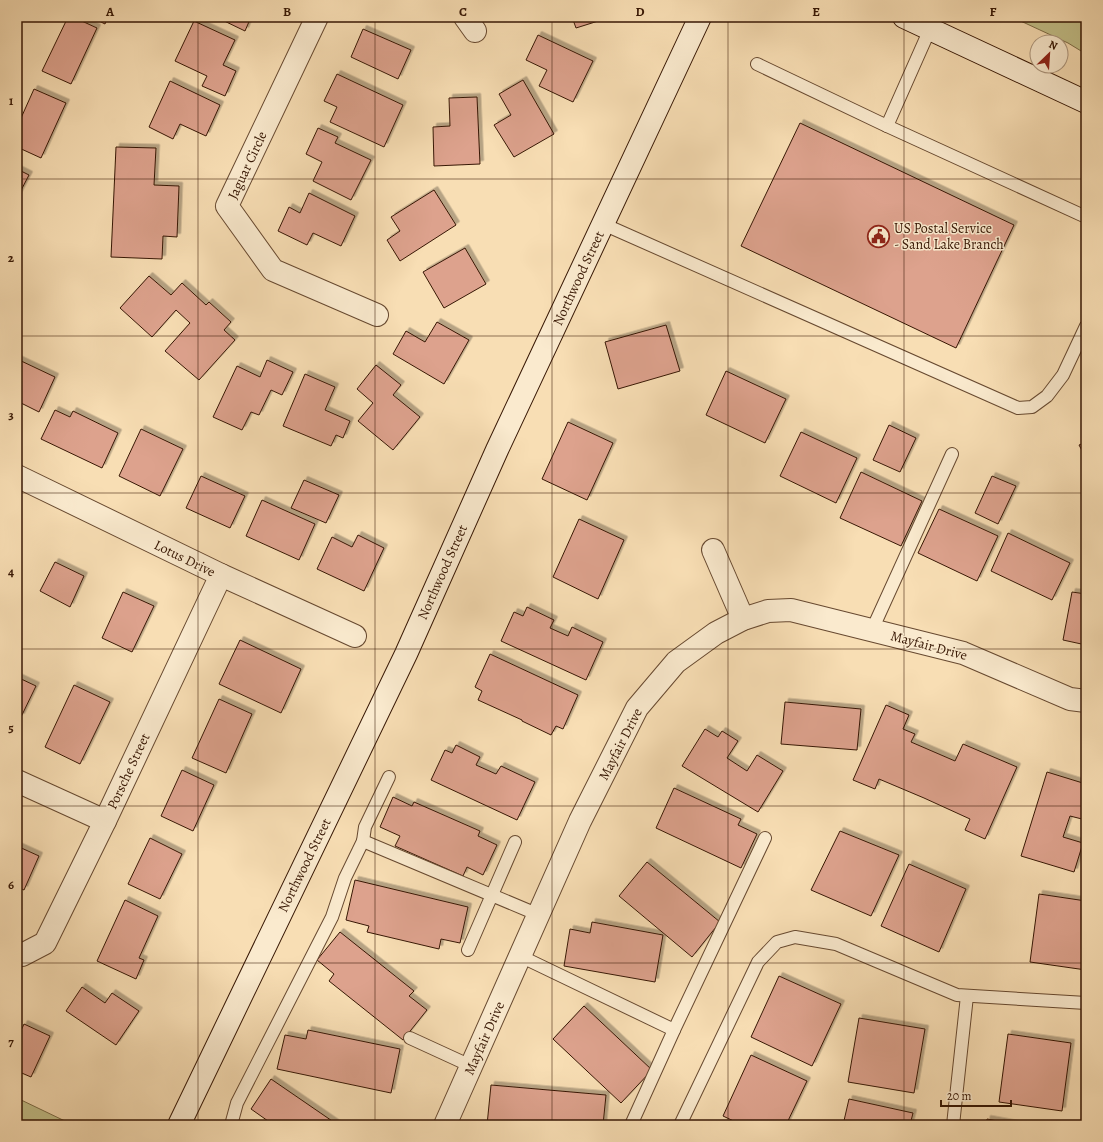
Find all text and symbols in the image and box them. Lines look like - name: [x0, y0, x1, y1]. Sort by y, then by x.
- text: A: [105, 3, 115, 20]
- text: B: [283, 3, 291, 20]
- text: C: [459, 3, 467, 20]
- text: D: [635, 3, 645, 20]
- text: E: [812, 3, 820, 20]
- text: F: [990, 3, 997, 20]
- north arrow: [1029, 34, 1069, 74]
- text: N: [1046, 37, 1060, 54]
- text: 1: [9, 92, 14, 109]
- street label: Jaguar Circle: [223, 128, 272, 202]
- place label: US Postal Service - Sand Lake Branch: [894, 219, 1004, 254]
- public building icon: US Postal Service - Sand Lake Branch: [865, 223, 891, 249]
- street label: Northwood Street: [548, 228, 609, 329]
- text: 2: [8, 249, 15, 266]
- text: 3: [8, 406, 14, 423]
- street label: Northwood Street: [413, 521, 472, 623]
- street label: Lotus Drive: [151, 535, 219, 581]
- text: 4: [8, 563, 14, 580]
- street label: Mayfair Drive: [888, 626, 969, 665]
- street label: Mayfair Drive: [594, 705, 647, 784]
- text: 5: [8, 719, 14, 736]
- street label: Porsche Street: [103, 730, 155, 812]
- street label: Northwood Street: [273, 815, 336, 915]
- text: 6: [8, 876, 14, 893]
- street label: Mayfair Drive: [460, 998, 509, 1078]
- text: 7: [8, 1033, 14, 1050]
- scale bar: [941, 1082, 1011, 1108]
- text: 20 m: [947, 1088, 971, 1104]

